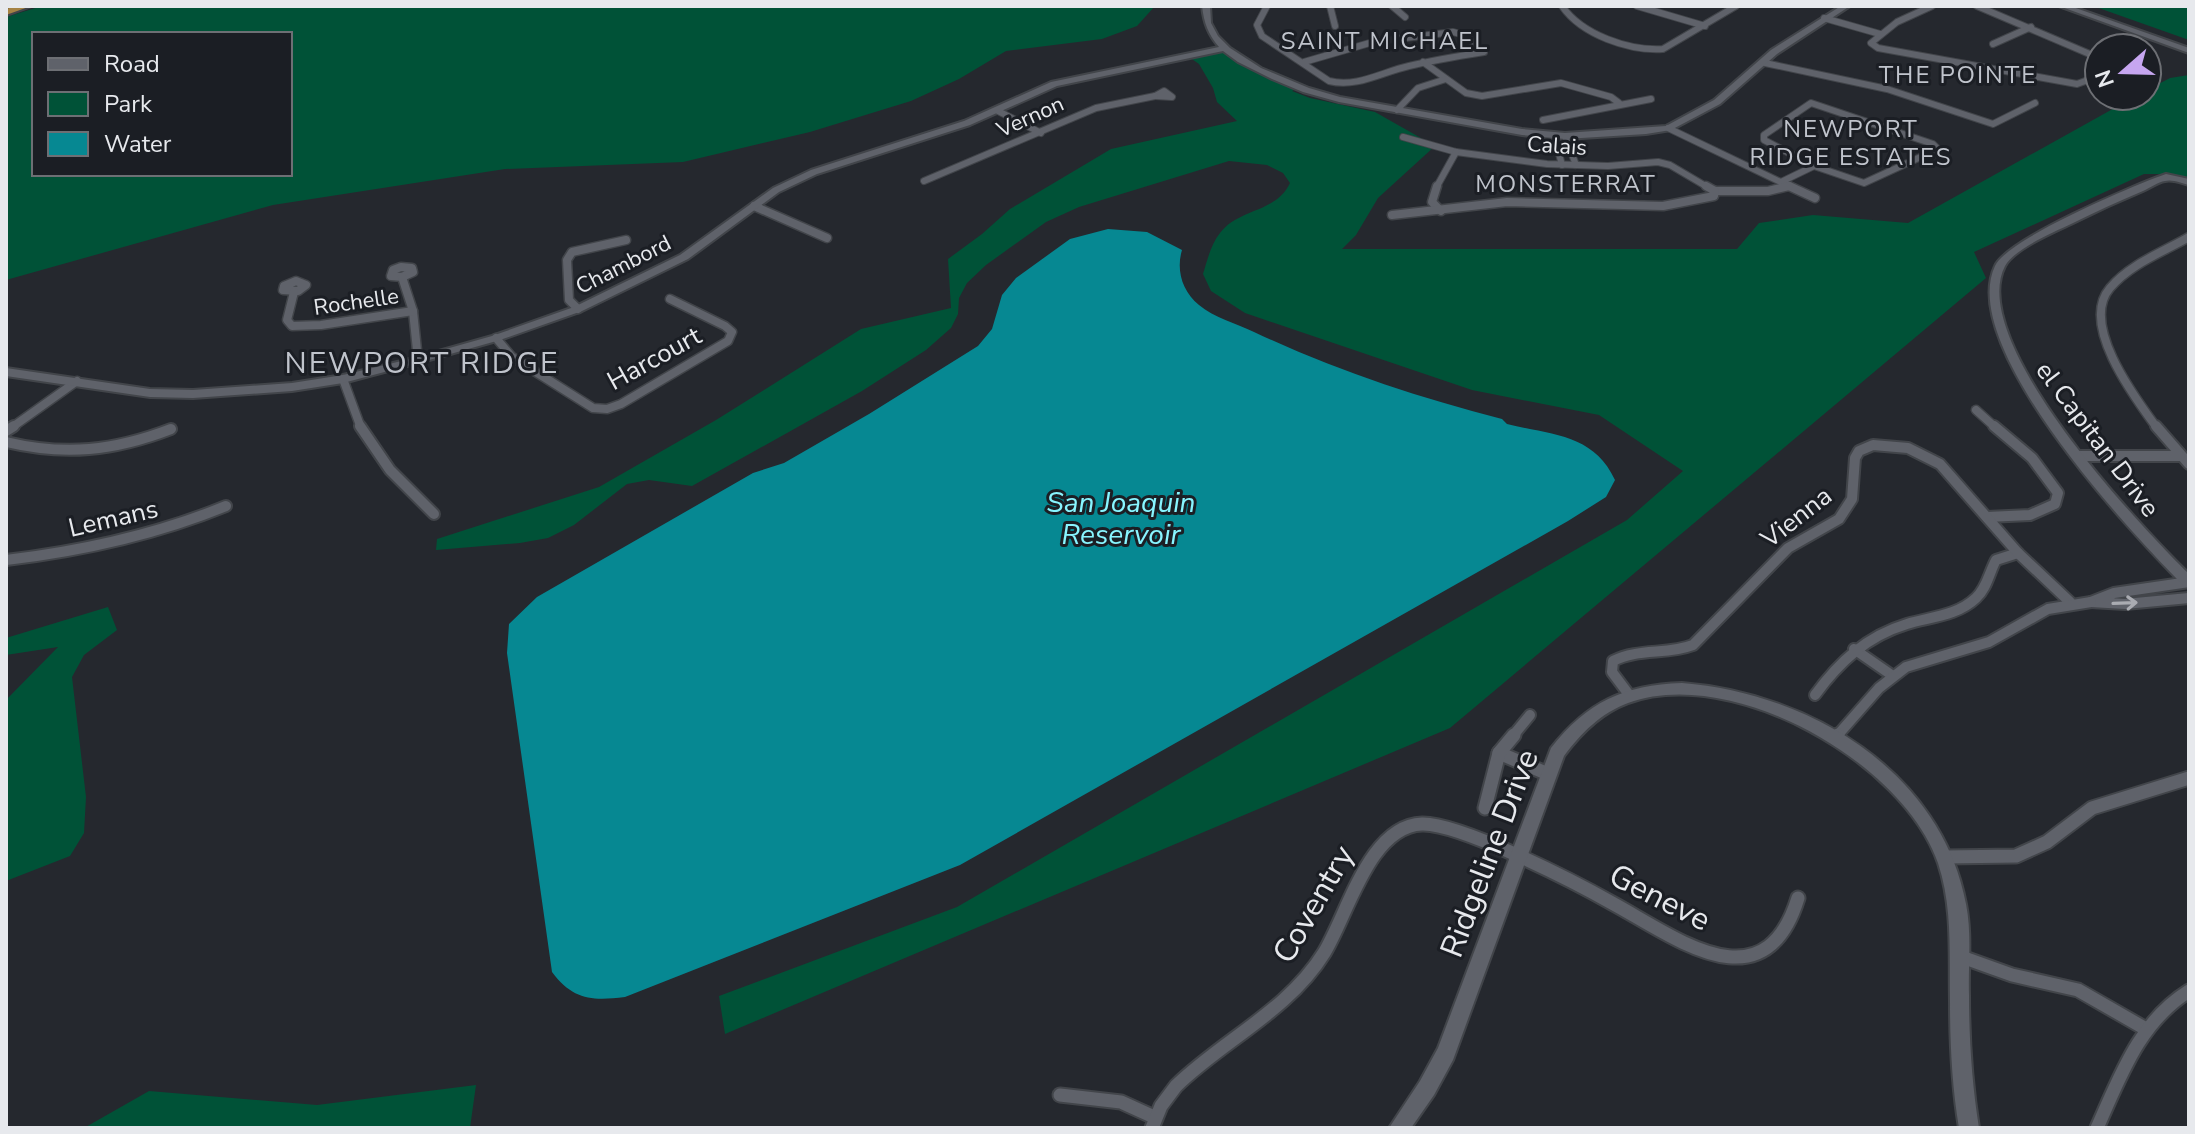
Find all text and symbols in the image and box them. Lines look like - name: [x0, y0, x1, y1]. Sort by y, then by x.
- district label: SAINT MICHAEL: [1281, 25, 1489, 57]
- legend: [32, 32, 292, 176]
- north arrow: [2083, 32, 2163, 112]
- text: Road: [104, 48, 160, 80]
- district label: THE POINTE: [1879, 59, 2037, 91]
- text: N: [2088, 66, 2122, 91]
- text: Park: [104, 88, 153, 120]
- street label: Vernon: [991, 89, 1069, 145]
- district label: NEWPORT RIDGE ESTATES: [1750, 113, 1952, 173]
- text: Water: [104, 128, 172, 160]
- street label: Calais: [1526, 129, 1588, 163]
- district label: MONSTERRAT: [1475, 168, 1657, 200]
- street label: Chambord: [571, 228, 676, 302]
- street label: Rochelle: [312, 281, 401, 323]
- street label: Harcourt: [601, 318, 708, 399]
- district label: NEWPORT RIDGE: [285, 343, 559, 384]
- street label: el Capitan Drive: [2028, 354, 2168, 524]
- street label: Vienna: [1753, 479, 1839, 557]
- water label: San Joaquin Reservoir: [1046, 484, 1196, 554]
- street label: Lemans: [65, 491, 161, 546]
- one-way arrow: [2111, 595, 2138, 611]
- street label: Ridgeline Drive: [1430, 743, 1549, 963]
- street label: Coventry: [1262, 837, 1365, 971]
- street label: Geneve: [1602, 854, 1718, 941]

